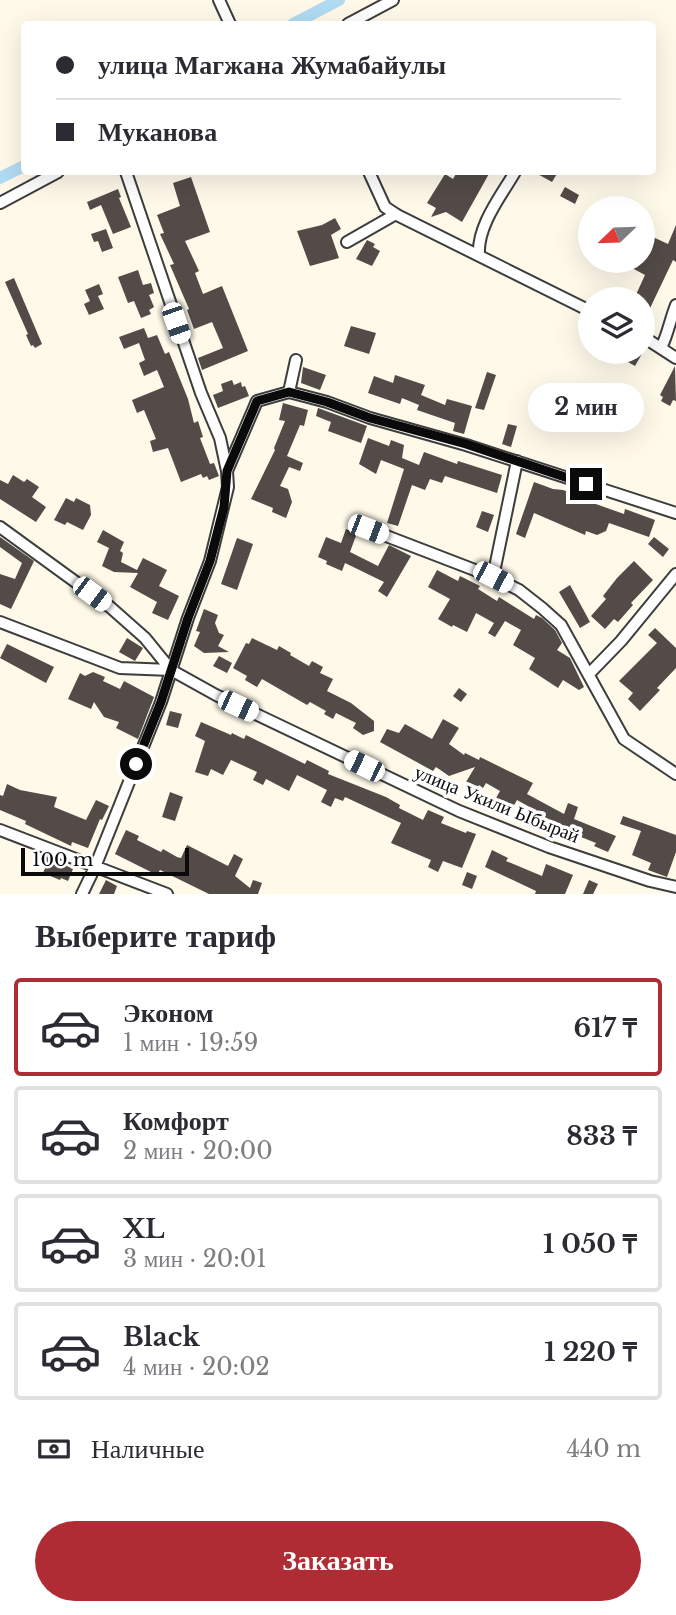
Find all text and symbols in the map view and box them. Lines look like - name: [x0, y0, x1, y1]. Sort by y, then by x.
- text: улица Магжана Жумабайулы: [98, 49, 446, 81]
- text: Муканова: [98, 116, 217, 148]
- north arrow: [578, 196, 654, 273]
- map controls: [578, 196, 655, 364]
- button: layers: [578, 287, 655, 364]
- car: [160, 300, 193, 346]
- callout: 2 мин: [528, 382, 644, 432]
- text: 2 мин: [554, 393, 618, 421]
- route end: [570, 468, 602, 500]
- car: [345, 512, 392, 546]
- car: [470, 558, 517, 596]
- car: [69, 573, 116, 615]
- car: [215, 688, 262, 724]
- car: [341, 747, 388, 785]
- route start: [120, 748, 152, 780]
- street label: улица Укили Ыбырай: [411, 760, 583, 848]
- scale bar: [21, 845, 189, 877]
- text: 100 m: [32, 848, 93, 871]
- text: Выберите тариф: [35, 916, 276, 956]
- icon: car: [39, 996, 102, 1059]
- text: Эконом: [123, 997, 213, 1029]
- text: 617 ₸: [574, 1012, 637, 1044]
- text: 1 мин · 19:59: [123, 1029, 258, 1057]
- icon: car: [39, 1104, 102, 1167]
- text: Комфорт: [123, 1105, 229, 1137]
- text: 833 ₸: [566, 1120, 637, 1152]
- text: 2 мин · 20:00: [123, 1137, 273, 1165]
- icon: car: [39, 1212, 102, 1275]
- text: XL: [123, 1213, 165, 1245]
- text: 1 050 ₸: [543, 1228, 637, 1260]
- text: 3 мин · 20:01: [123, 1245, 267, 1273]
- icon: car: [39, 1320, 102, 1383]
- text: Black: [123, 1321, 200, 1353]
- text: 1 220 ₸: [544, 1336, 637, 1368]
- text: 4 мин · 20:02: [123, 1353, 270, 1381]
- icon: cash: [35, 1430, 73, 1468]
- text: Наличные: [91, 1433, 204, 1465]
- text: 440 m: [566, 1435, 641, 1463]
- button: Заказать: [35, 1521, 641, 1601]

